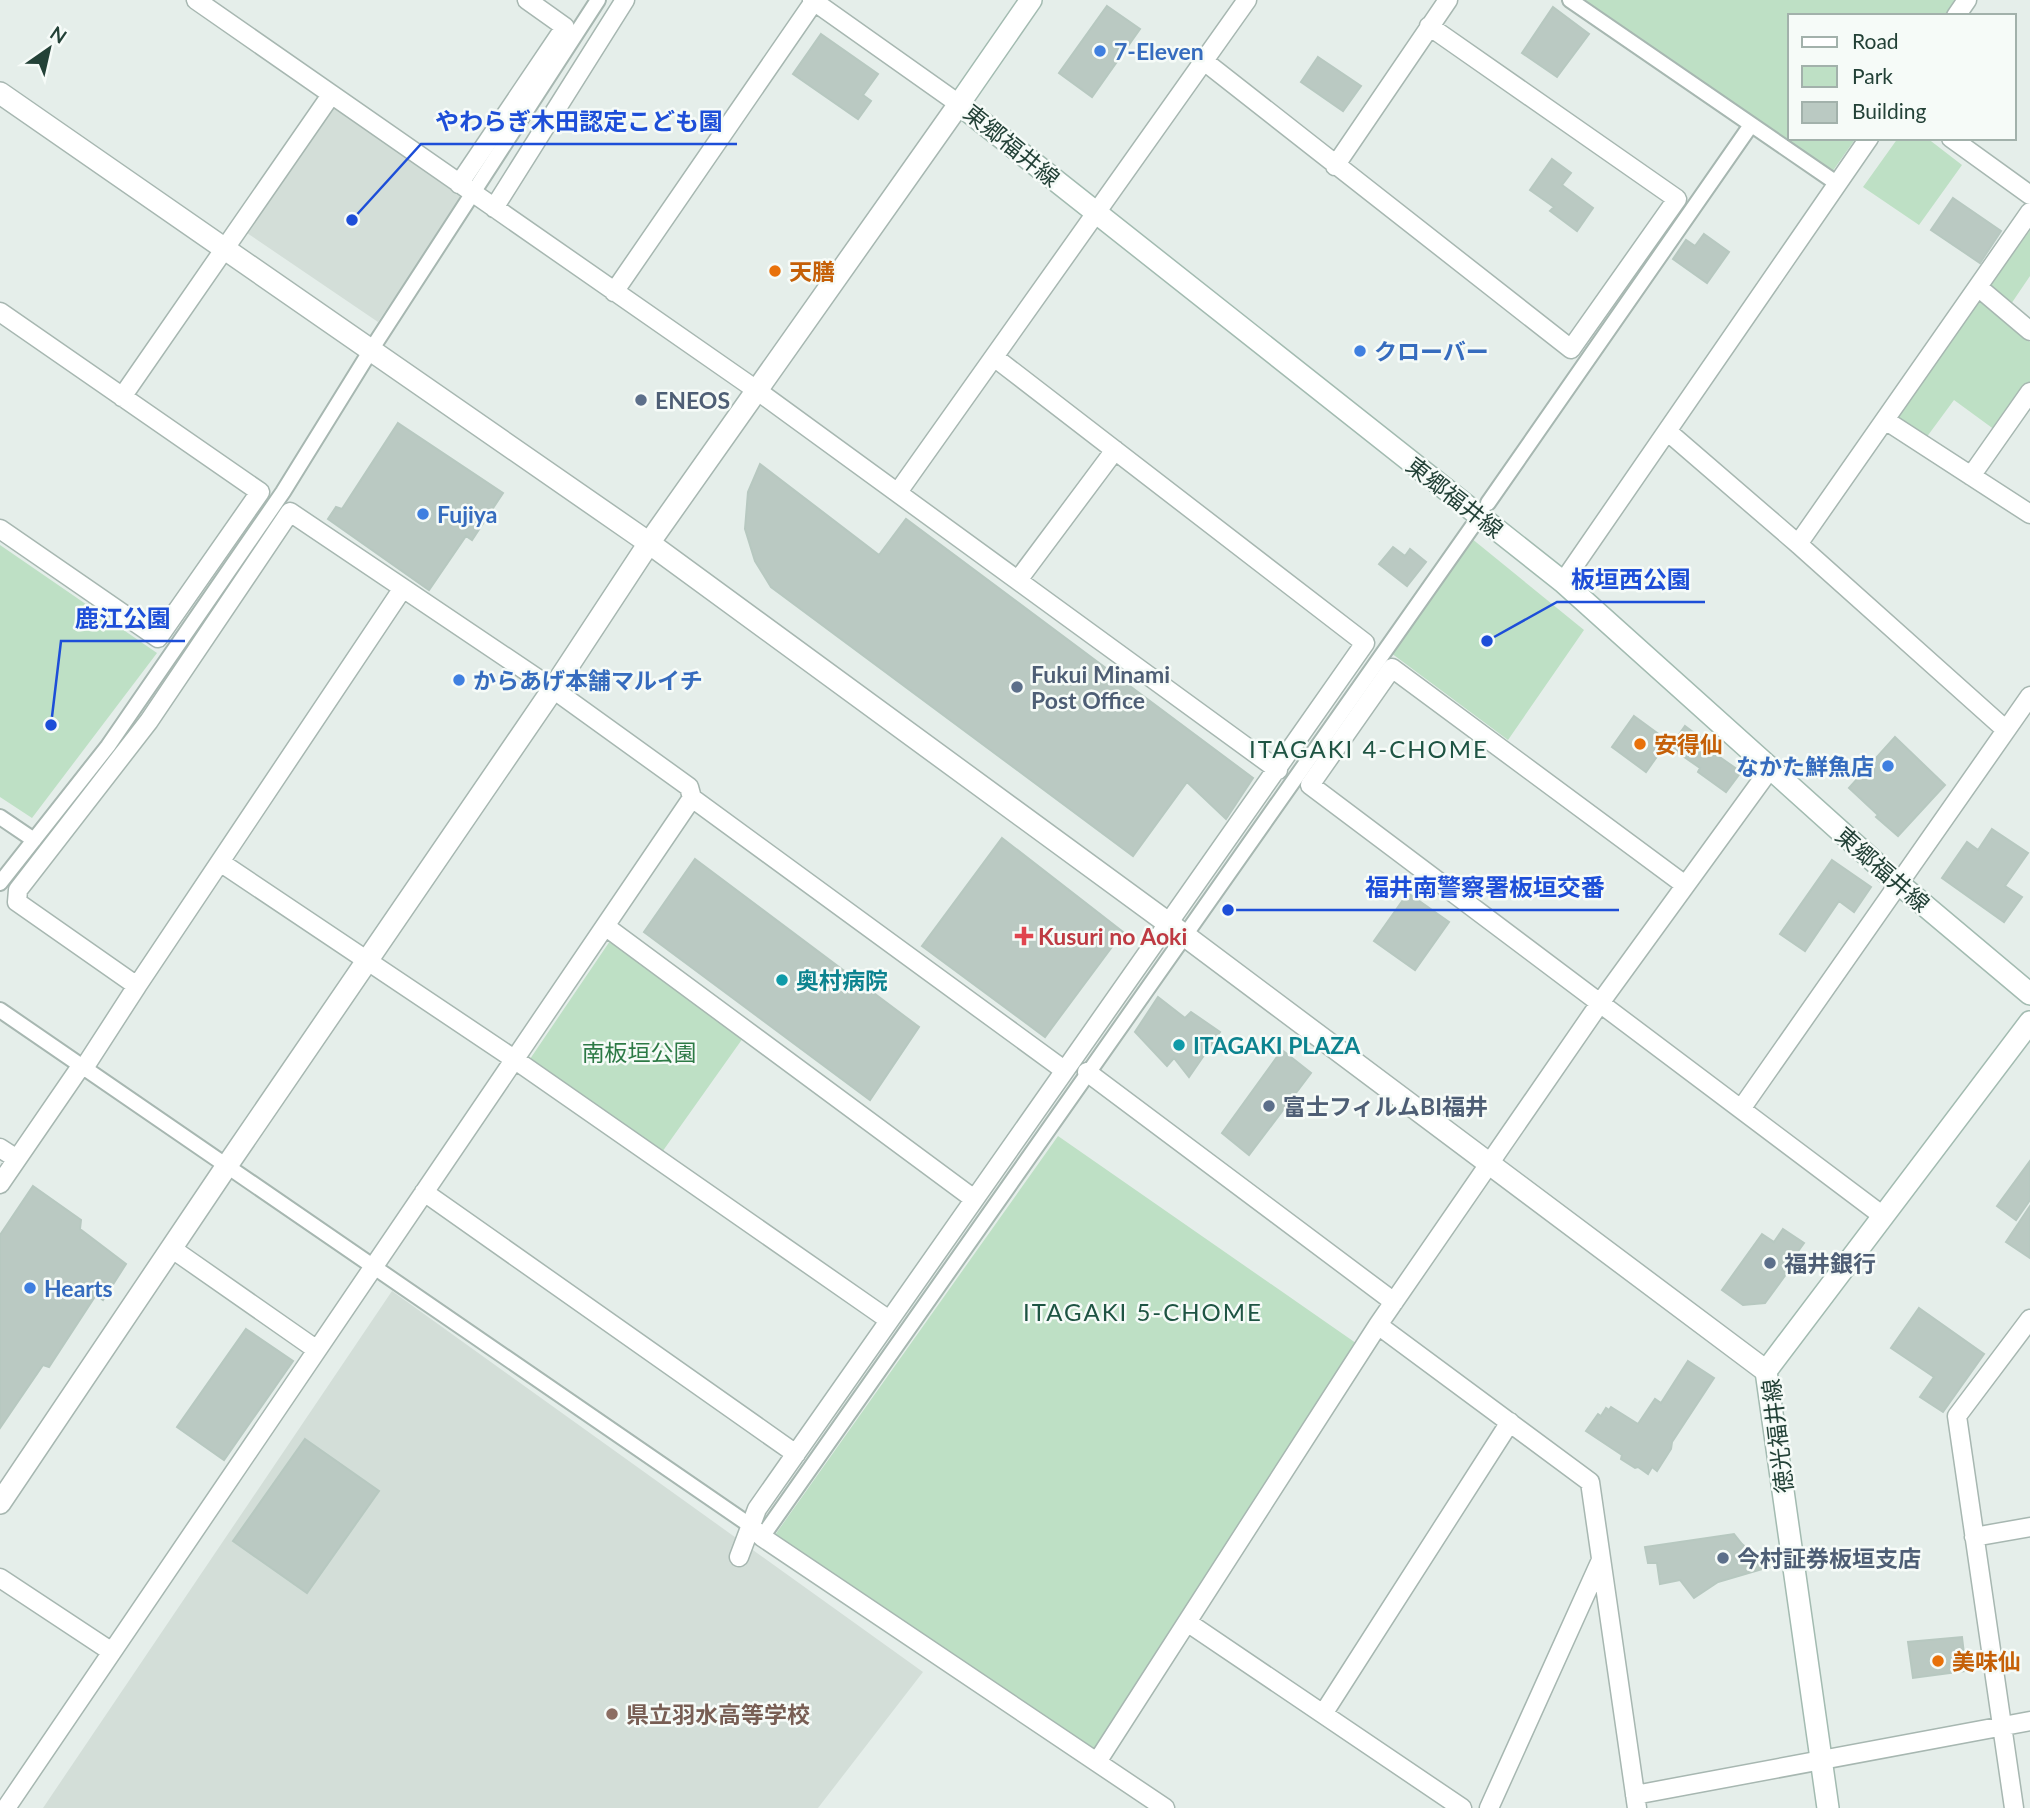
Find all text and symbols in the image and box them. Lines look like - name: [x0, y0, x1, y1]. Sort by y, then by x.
- north arrow: [14, 14, 84, 84]
- legend: [1788, 14, 2016, 140]
- text: N: [46, 21, 71, 48]
- text: Road: [1852, 28, 1899, 53]
- place label: 7-Eleven: [1114, 37, 1204, 65]
- marker: 7-Eleven: [1092, 43, 1108, 59]
- text: Park: [1852, 63, 1893, 88]
- street label: 東郷福井線: [959, 98, 1065, 192]
- text: Building: [1852, 98, 1927, 123]
- callout: やわらぎ木田認定こども園: [421, 99, 737, 144]
- text: やわらぎ木田認定こども園: [435, 106, 723, 135]
- place label: 天膳: [789, 257, 835, 285]
- marker: 天膳: [767, 263, 783, 279]
- place label: クローバー: [1374, 337, 1489, 365]
- marker: クローバー: [1352, 343, 1368, 359]
- place label: ENEOS: [655, 386, 730, 414]
- marker: ENEOS: [633, 392, 649, 408]
- street label: 東郷福井線: [1401, 451, 1509, 543]
- place label: Fujiya: [437, 500, 497, 528]
- marker: Fujiya: [415, 506, 431, 522]
- callout: 板垣西公園: [1557, 557, 1705, 602]
- text: 板垣西公園: [1571, 564, 1691, 593]
- callout: 鹿江公園: [61, 596, 185, 641]
- text: 鹿江公園: [75, 603, 171, 632]
- place label: Fukui Minami Post Office: [1031, 660, 1170, 714]
- place label: からあげ本舗マルイチ: [473, 666, 703, 694]
- marker: からあげ本舗マルイチ: [451, 672, 467, 688]
- marker: Fukui Minami Post Office: [1009, 679, 1025, 695]
- place label: 安得仙: [1654, 730, 1723, 758]
- district label: ITAGAKI 4-CHOME: [1249, 734, 1489, 763]
- marker: 安得仙: [1632, 736, 1648, 752]
- place label: なかた鮮魚店: [1736, 752, 1874, 780]
- marker: なかた鮮魚店: [1880, 758, 1896, 774]
- street label: 東郷福井線: [1830, 821, 1936, 917]
- callout: 福井南警察署板垣交番: [1351, 865, 1619, 910]
- text: 福井南警察署板垣交番: [1365, 872, 1605, 901]
- place label: Kusuri no Aoki: [1038, 922, 1187, 950]
- marker: Kusuri no Aoki: [1016, 928, 1032, 944]
- place label: 奥村病院: [796, 966, 888, 994]
- marker: 奥村病院: [774, 972, 790, 988]
- place label: ITAGAKI PLAZA: [1193, 1031, 1361, 1059]
- marker: ITAGAKI PLAZA: [1171, 1037, 1187, 1053]
- park label: 南板垣公園: [582, 1038, 697, 1066]
- place label: 富士フィルムBI福井: [1283, 1092, 1488, 1120]
- marker: 富士フィルムBI福井: [1261, 1098, 1277, 1114]
- place label: 福井銀行: [1784, 1249, 1876, 1277]
- marker: 福井銀行: [1762, 1255, 1778, 1271]
- place label: Hearts: [44, 1274, 113, 1302]
- marker: Hearts: [22, 1280, 38, 1296]
- district label: ITAGAKI 5-CHOME: [1023, 1297, 1263, 1326]
- street label: 徳光福井線: [1756, 1377, 1798, 1495]
- place label: 今村証券板垣支店: [1737, 1544, 1921, 1572]
- marker: 今村証券板垣支店: [1715, 1550, 1731, 1566]
- place label: 美味仙: [1952, 1647, 2021, 1675]
- marker: 美味仙: [1930, 1653, 1946, 1669]
- place label: 県立羽水高等学校: [626, 1700, 810, 1728]
- marker: 県立羽水高等学校: [604, 1706, 620, 1722]

